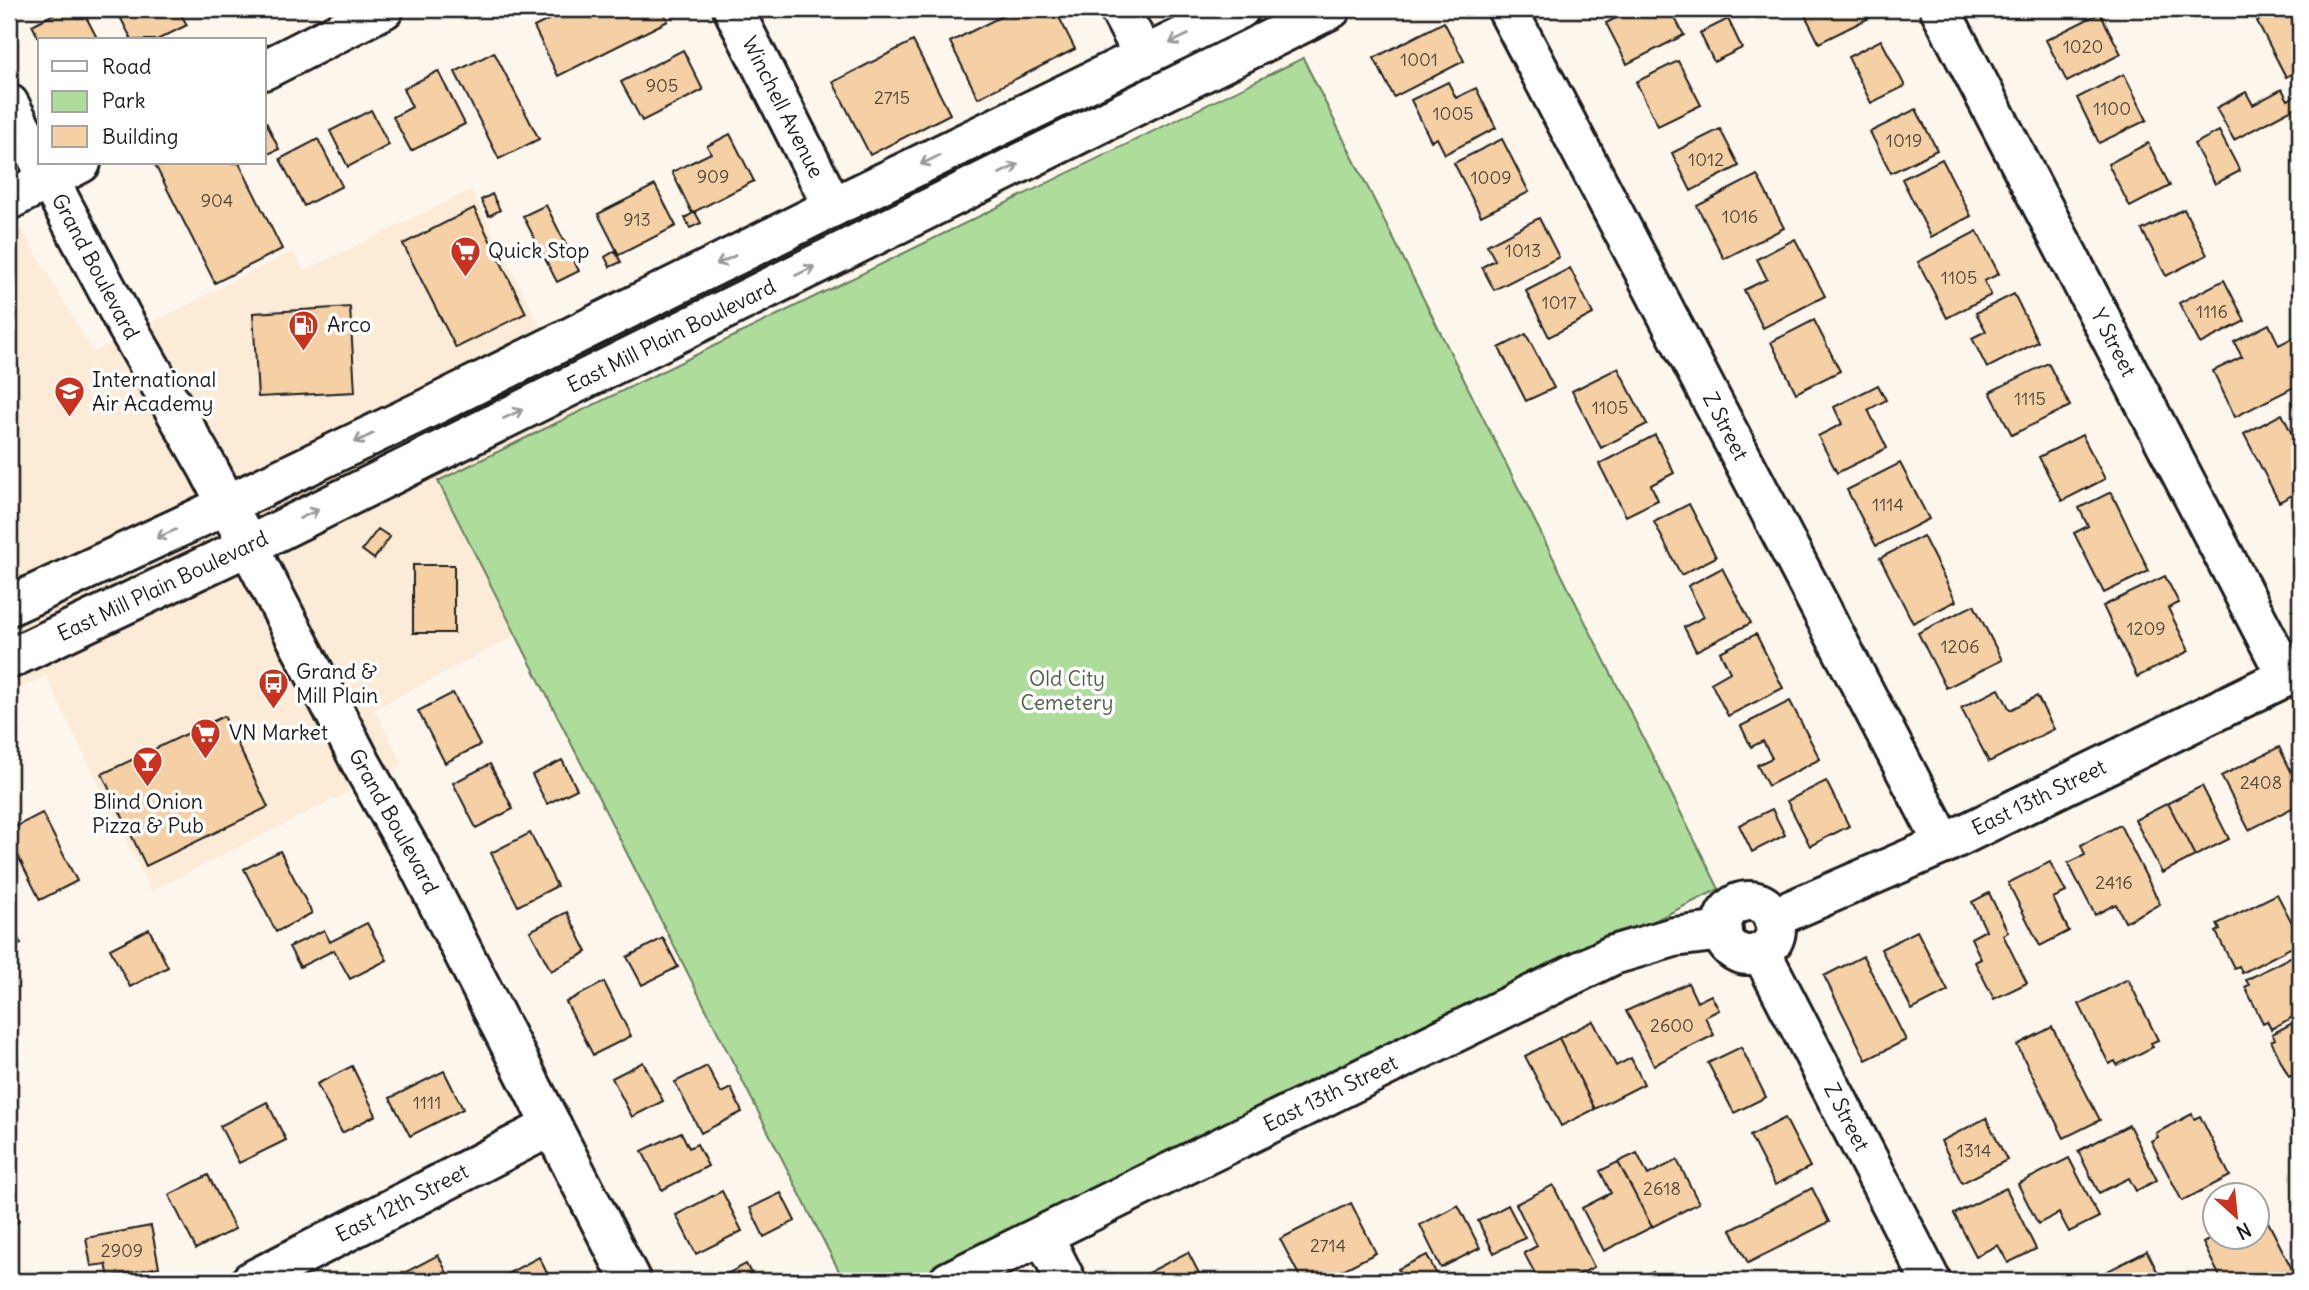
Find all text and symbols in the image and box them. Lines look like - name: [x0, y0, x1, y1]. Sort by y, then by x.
- street label: Winchell Avenue: [736, 32, 830, 182]
- one-way arrow: [1169, 32, 1190, 46]
- house number: 1020: [2063, 35, 2103, 58]
- legend: [38, 38, 266, 164]
- house number: 1001: [1400, 48, 1438, 71]
- text: Road: [102, 53, 151, 80]
- house number: 905: [646, 74, 678, 97]
- house number: 2715: [874, 86, 910, 109]
- text: Park: [102, 87, 145, 114]
- house number: 1100: [2093, 97, 2131, 120]
- house number: 1005: [1432, 102, 1474, 125]
- text: Building: [102, 123, 178, 150]
- house number: 1019: [1886, 129, 1922, 152]
- house number: 1012: [1688, 148, 1724, 171]
- one-way arrow: [920, 153, 941, 167]
- one-way arrow: [998, 162, 1019, 176]
- house number: 909: [697, 165, 729, 188]
- house number: 1009: [1470, 166, 1512, 189]
- street label: Grand Boulevard: [46, 189, 146, 344]
- house number: 904: [201, 189, 233, 212]
- house number: 1016: [1722, 205, 1758, 228]
- house number: 913: [623, 208, 651, 231]
- supermarket icon: Quick Stop: [448, 234, 482, 278]
- place label: Quick Stop: [488, 237, 589, 264]
- house number: 1013: [1505, 239, 1541, 262]
- one-way arrow: [716, 253, 737, 267]
- one-way arrow: [794, 263, 815, 277]
- house number: 1105: [1941, 266, 1977, 289]
- street label: East Mill Plain Boulevard: [562, 272, 780, 399]
- house number: 1017: [1542, 291, 1577, 314]
- house number: 1116: [2196, 300, 2228, 323]
- street label: Y Street: [2085, 304, 2143, 381]
- fuel station icon: Arco: [287, 308, 321, 352]
- place label: Arco: [327, 311, 371, 338]
- place label: International Air Academy: [92, 366, 216, 417]
- school or university icon: International Air Academy: [52, 375, 86, 419]
- street label: Z Street: [1697, 387, 1755, 465]
- house number: 1115: [2014, 387, 2046, 410]
- house number: 1105: [1592, 396, 1628, 419]
- one-way arrow: [502, 407, 523, 421]
- one-way arrow: [354, 433, 375, 446]
- house number: 1114: [1872, 493, 1904, 516]
- one-way arrow: [298, 507, 319, 521]
- street label: East Mill Plain Boulevard: [53, 524, 272, 647]
- one-way arrow: [156, 528, 177, 541]
- house number: 1209: [2126, 617, 2166, 640]
- house number: 1206: [1940, 635, 1980, 658]
- place label: Grand & Mill Plain: [296, 658, 378, 709]
- park label: Old City Cemetery: [1021, 665, 1114, 716]
- bus stop icon: Grand & Mill Plain: [256, 667, 290, 711]
- supermarket icon: VN Market: [189, 716, 223, 760]
- place label: VN Market: [229, 719, 328, 746]
- street label: Grand Boulevard: [343, 744, 445, 898]
- bar icon: Blind Onion Pizza & Pub: [131, 745, 165, 789]
- street label: East 13th Street: [1967, 753, 2110, 841]
- house number: 2408: [2240, 771, 2282, 794]
- place label: Blind Onion Pizza & Pub: [92, 788, 204, 839]
- house number: 2416: [2095, 871, 2133, 894]
- house number: 2600: [1650, 1014, 1694, 1037]
- street label: East 13th Street: [1259, 1049, 1402, 1138]
- street label: Z Street: [1818, 1078, 1876, 1156]
- house number: 1111: [413, 1091, 441, 1114]
- house number: 1314: [1957, 1139, 1991, 1162]
- street label: East 12th Street: [331, 1157, 473, 1248]
- house number: 2618: [1643, 1177, 1681, 1200]
- north arrow: [2200, 1182, 2270, 1252]
- text: N: [2232, 1217, 2255, 1245]
- house number: 2714: [1310, 1234, 1346, 1257]
- house number: 2909: [101, 1239, 143, 1262]

